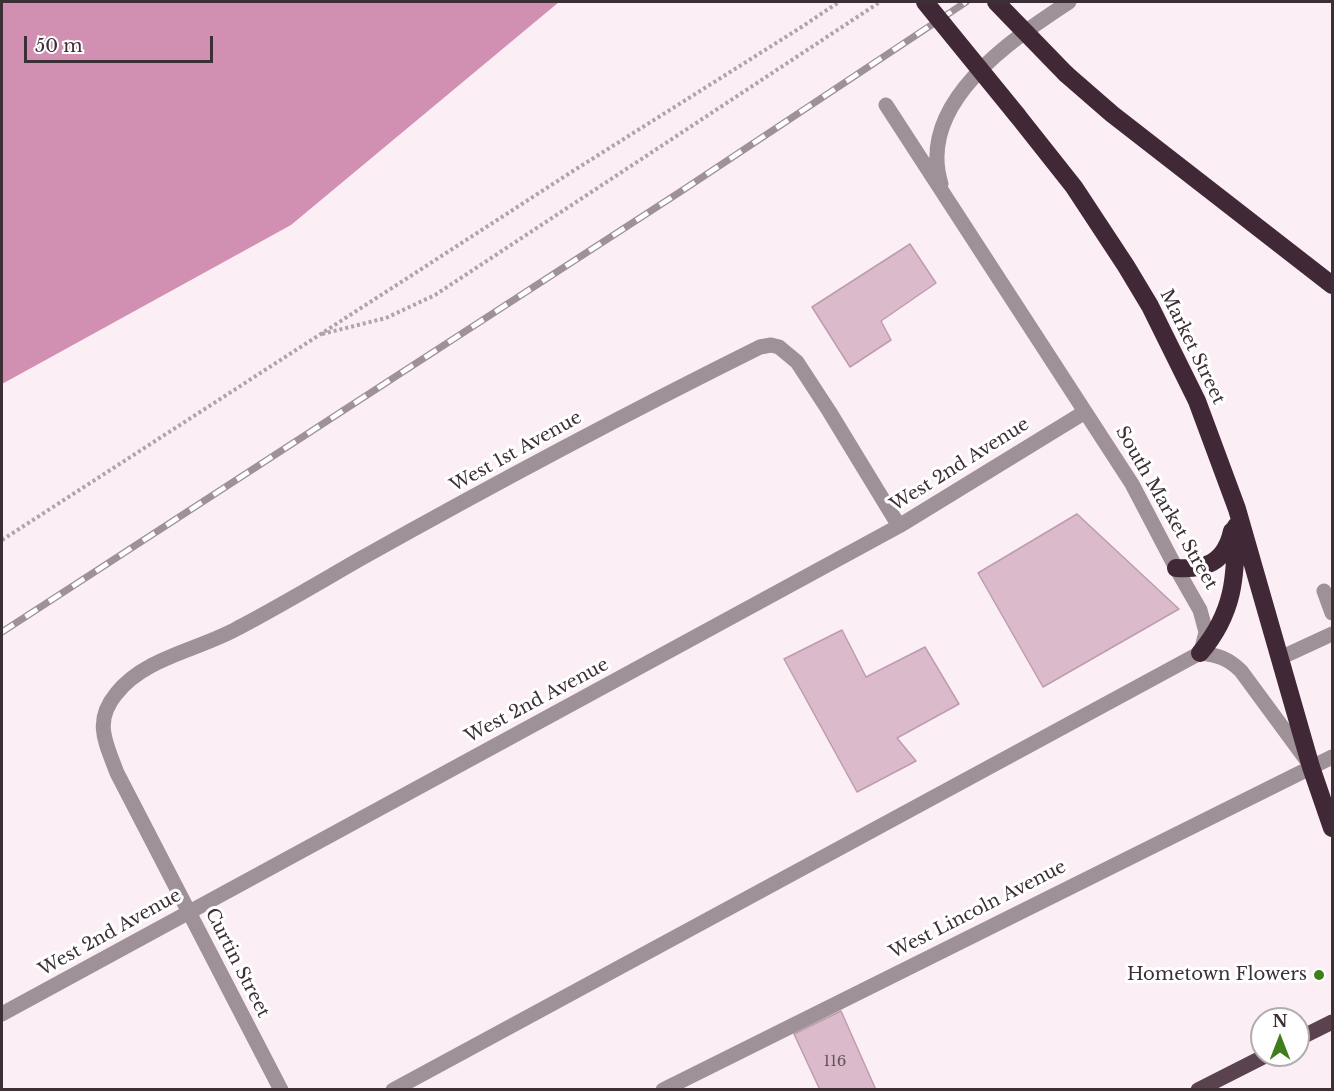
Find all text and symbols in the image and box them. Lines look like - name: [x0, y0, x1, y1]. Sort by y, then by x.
- scale bar: [27, 24, 216, 62]
- text: 50 m: [35, 35, 83, 57]
- street label: Market Street: [1155, 286, 1229, 408]
- street label: West 1st Avenue: [447, 407, 585, 497]
- street label: West 2nd Avenue: [887, 414, 1033, 516]
- street label: South Market Street: [1110, 423, 1222, 593]
- street label: West 2nd Avenue: [461, 654, 613, 748]
- street label: West Lincoln Avenue: [886, 856, 1070, 964]
- street label: West 2nd Avenue: [35, 885, 185, 981]
- street label: Curtin Street: [200, 905, 274, 1021]
- place label: Hometown Flowers: [1127, 964, 1307, 986]
- marker: Hometown Flowers: [1312, 968, 1326, 982]
- north arrow: [1250, 1007, 1310, 1067]
- text: N: [1272, 1011, 1288, 1031]
- house number: 116: [823, 1053, 847, 1071]

